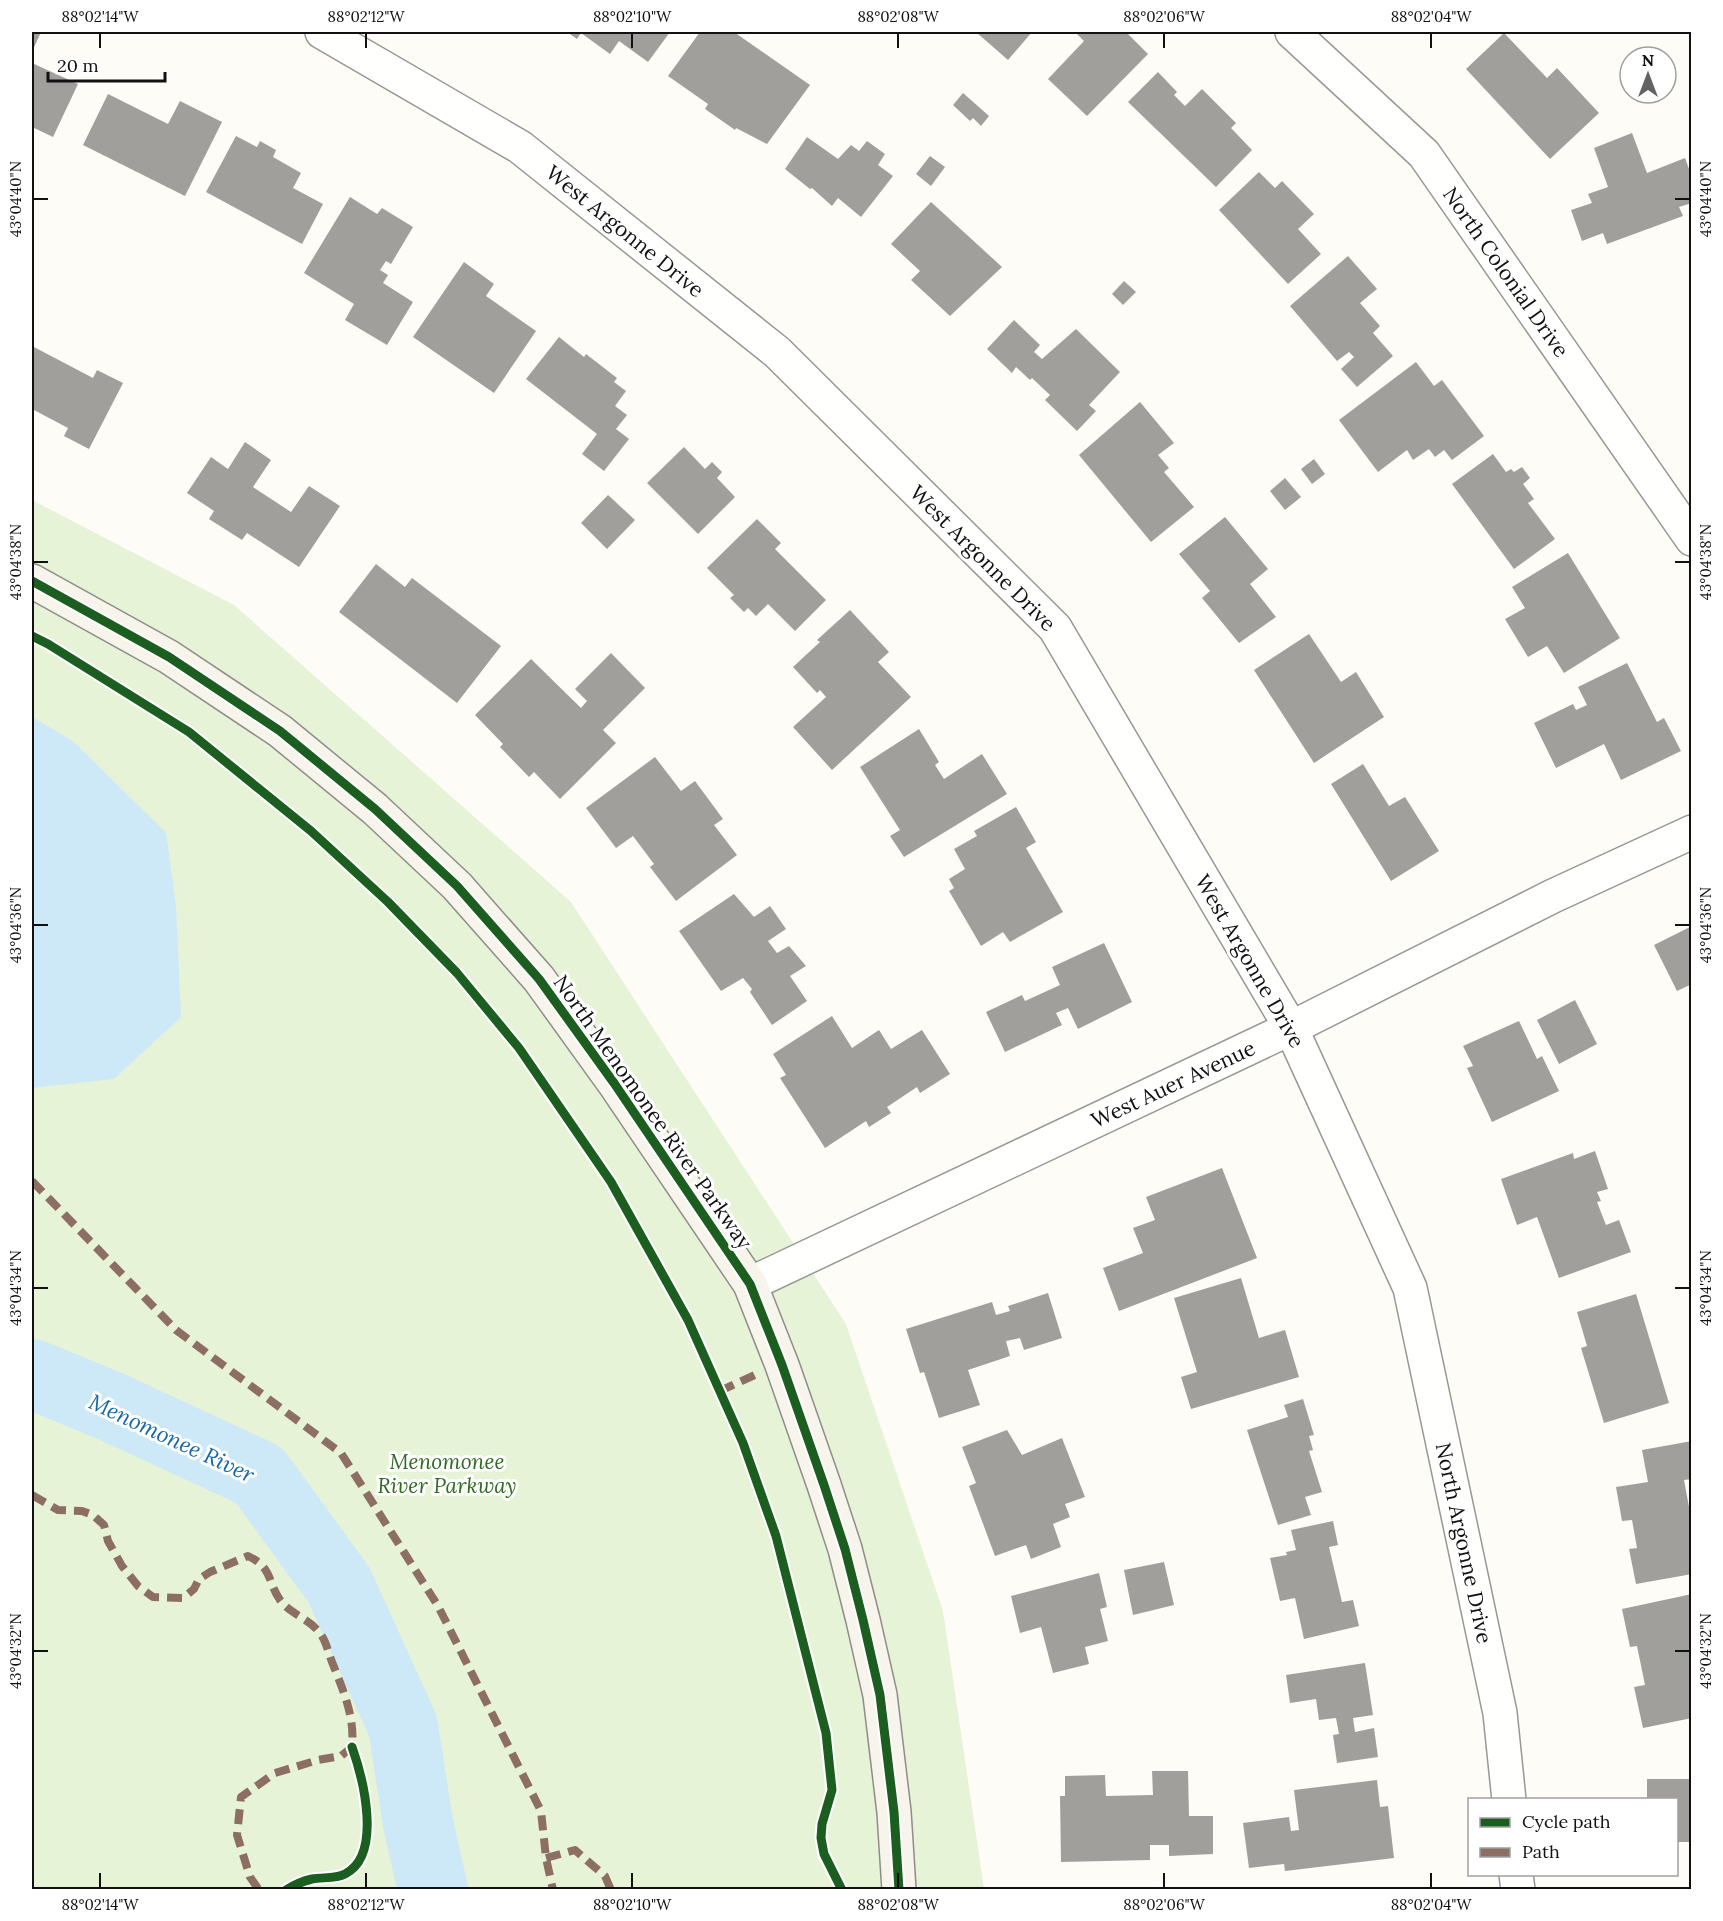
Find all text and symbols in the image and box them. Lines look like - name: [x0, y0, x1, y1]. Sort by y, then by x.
- text: 88°02'14"W: [62, 7, 139, 26]
- text: 88°02'12"W: [328, 7, 406, 26]
- text: 88°02'10"W: [593, 7, 672, 26]
- text: 88°02'08"W: [857, 7, 940, 26]
- text: 88°02'06"W: [1123, 7, 1206, 26]
- text: 88°02'04"W: [1391, 7, 1472, 26]
- scale bar: [48, 45, 165, 83]
- north arrow: [1618, 45, 1678, 105]
- text: N: [1642, 50, 1654, 70]
- text: 20 m: [57, 54, 99, 77]
- street label: West Argonne Drive: [540, 159, 710, 303]
- text: 43°04'40"N: [6, 161, 25, 237]
- text: 43°04'40"N: [1696, 161, 1715, 237]
- street label: North Colonial Drive: [1437, 182, 1575, 362]
- street label: West Argonne Drive: [904, 479, 1062, 637]
- text: 43°04'38"N: [6, 524, 25, 600]
- text: 43°04'38"N: [1696, 524, 1715, 600]
- street label: West Argonne Drive: [1189, 870, 1311, 1052]
- text: 43°04'36"N: [6, 887, 25, 963]
- text: 43°04'36"N: [1696, 887, 1715, 963]
- street label: North Menomonee River Parkway: [548, 970, 758, 1254]
- street label: West Auer Avenue: [1087, 1034, 1259, 1134]
- text: 43°04'34"N: [6, 1250, 25, 1326]
- text: 43°04'34"N: [1696, 1250, 1715, 1326]
- water label: Menomonee River: [85, 1387, 260, 1489]
- street label: North Argonne Drive: [1430, 1440, 1498, 1646]
- park label: Menomonee River Parkway: [377, 1448, 517, 1499]
- text: 43°04'32"N: [6, 1613, 25, 1689]
- text: 43°04'32"N: [1696, 1613, 1715, 1689]
- legend: [1468, 1798, 1678, 1876]
- text: Cycle path: [1522, 1810, 1611, 1833]
- text: Path: [1522, 1840, 1560, 1863]
- text: 88°02'14"W: [62, 1895, 139, 1914]
- text: 88°02'12"W: [328, 1895, 406, 1914]
- text: 88°02'10"W: [593, 1895, 672, 1914]
- text: 88°02'08"W: [857, 1895, 940, 1914]
- text: 88°02'06"W: [1123, 1895, 1206, 1914]
- text: 88°02'04"W: [1391, 1895, 1472, 1914]

